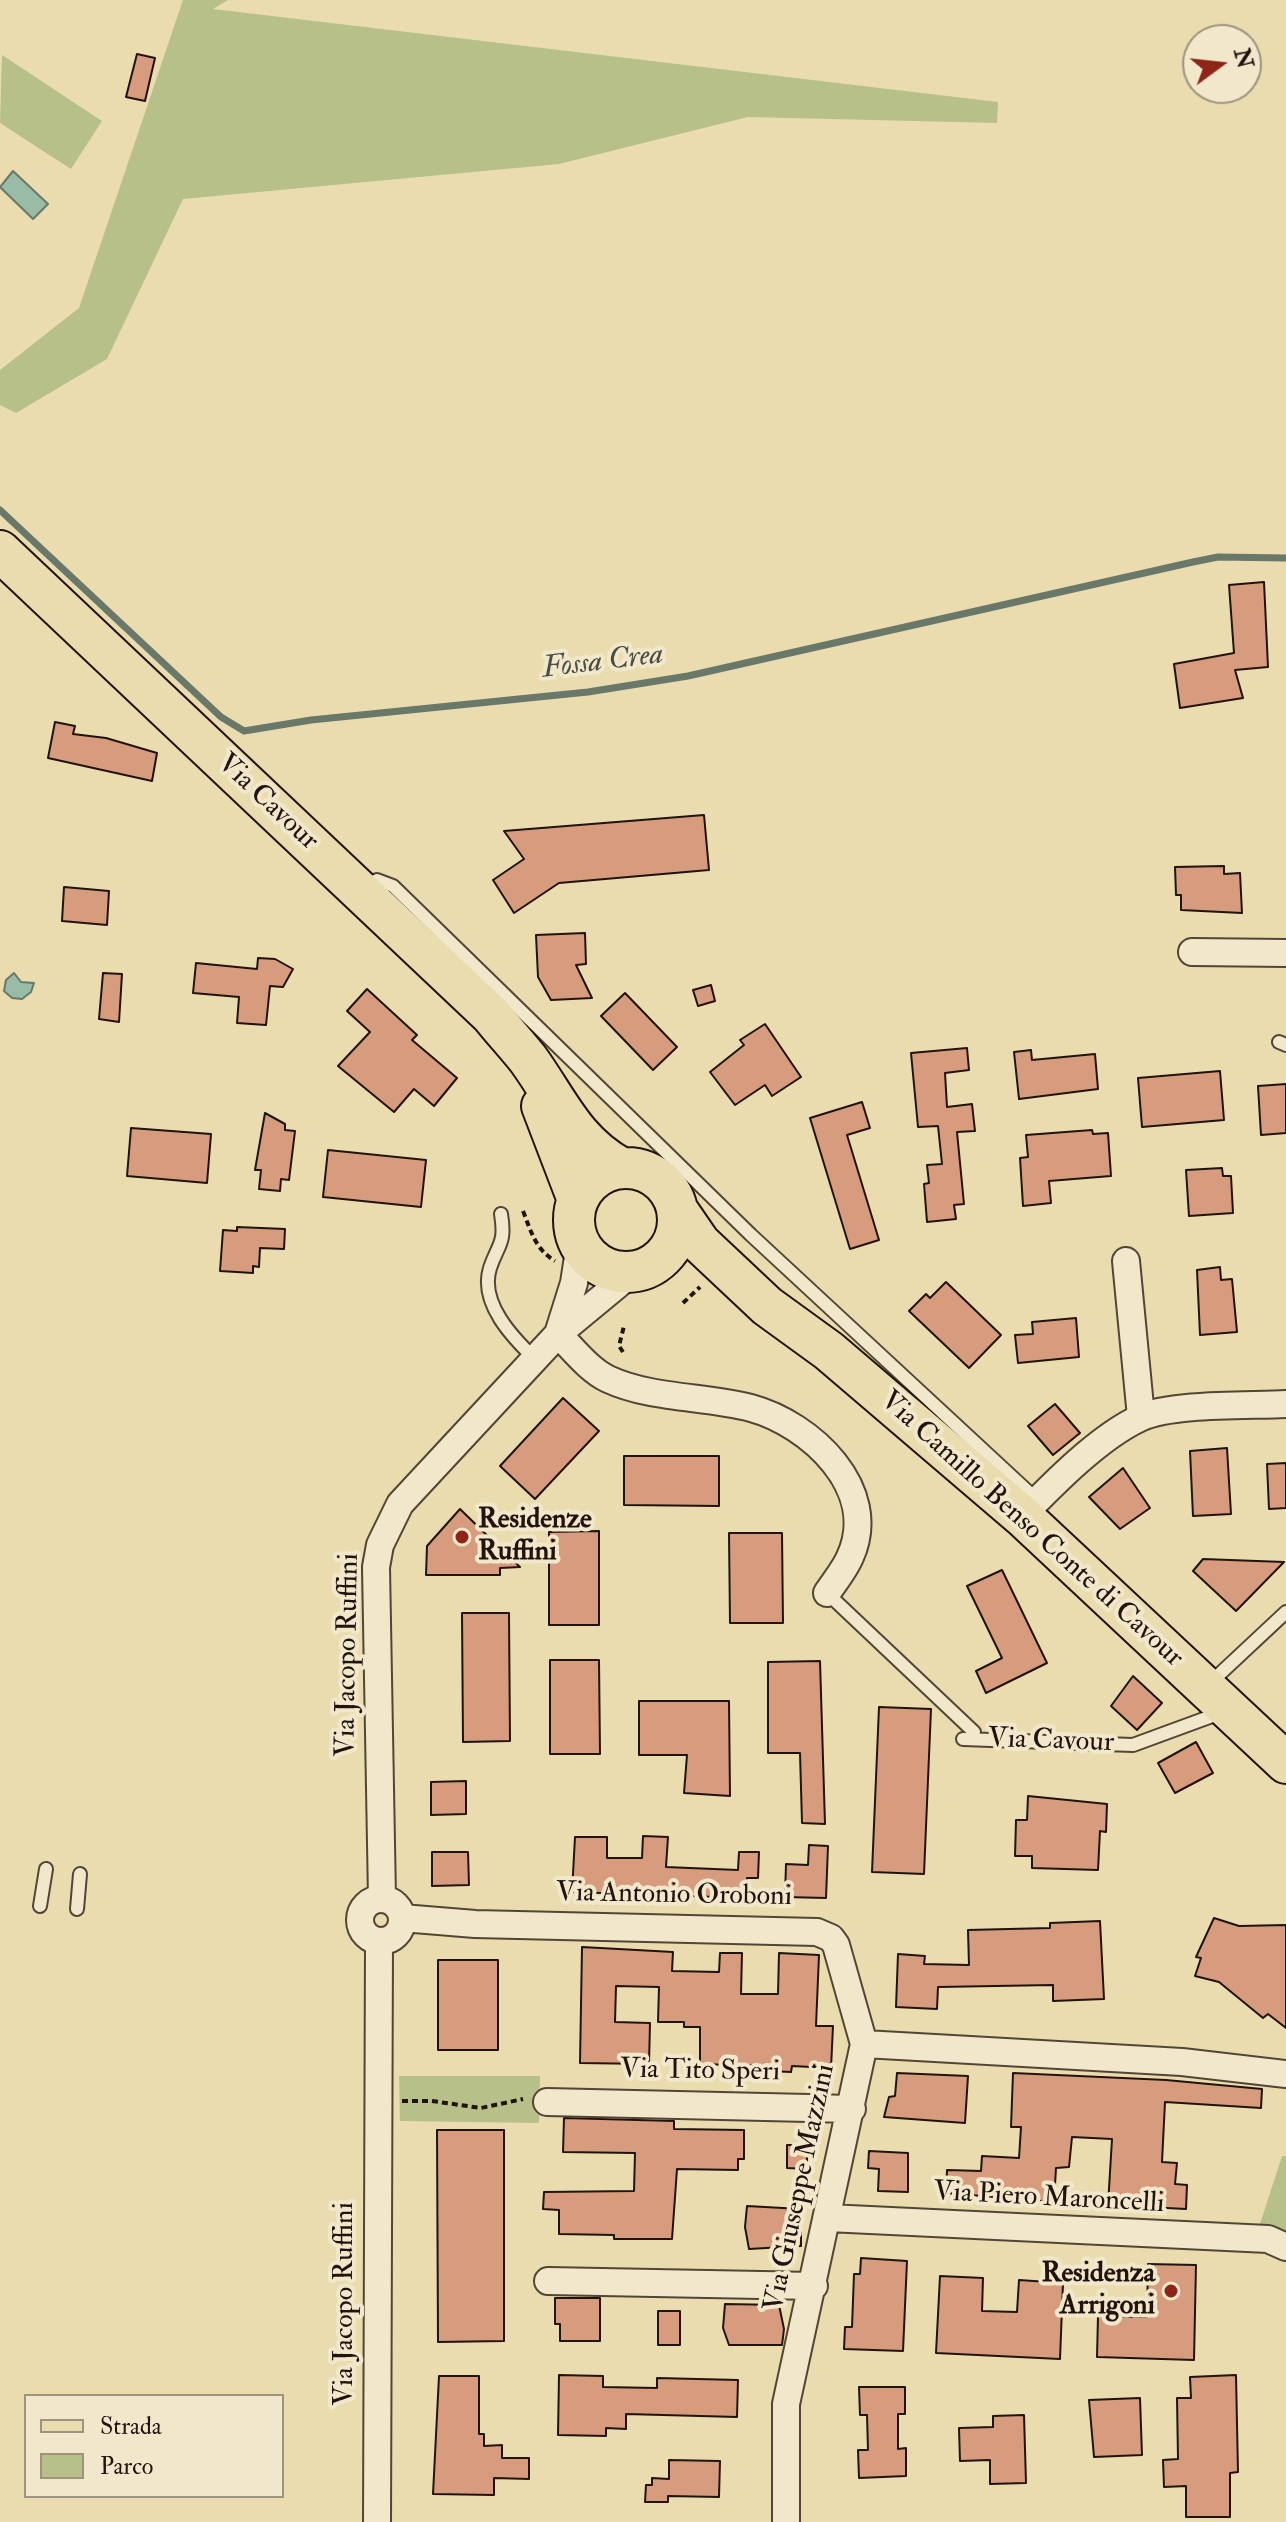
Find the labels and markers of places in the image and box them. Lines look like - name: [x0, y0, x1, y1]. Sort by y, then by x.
- place label: Residenze Ruffini: [478, 1504, 592, 1570]
- marker: Residenze Ruffini: [453, 1528, 471, 1546]
- place label: Residenza Arrigoni: [1042, 2258, 1155, 2324]
- marker: Residenza Arrigoni: [1162, 2282, 1180, 2300]

